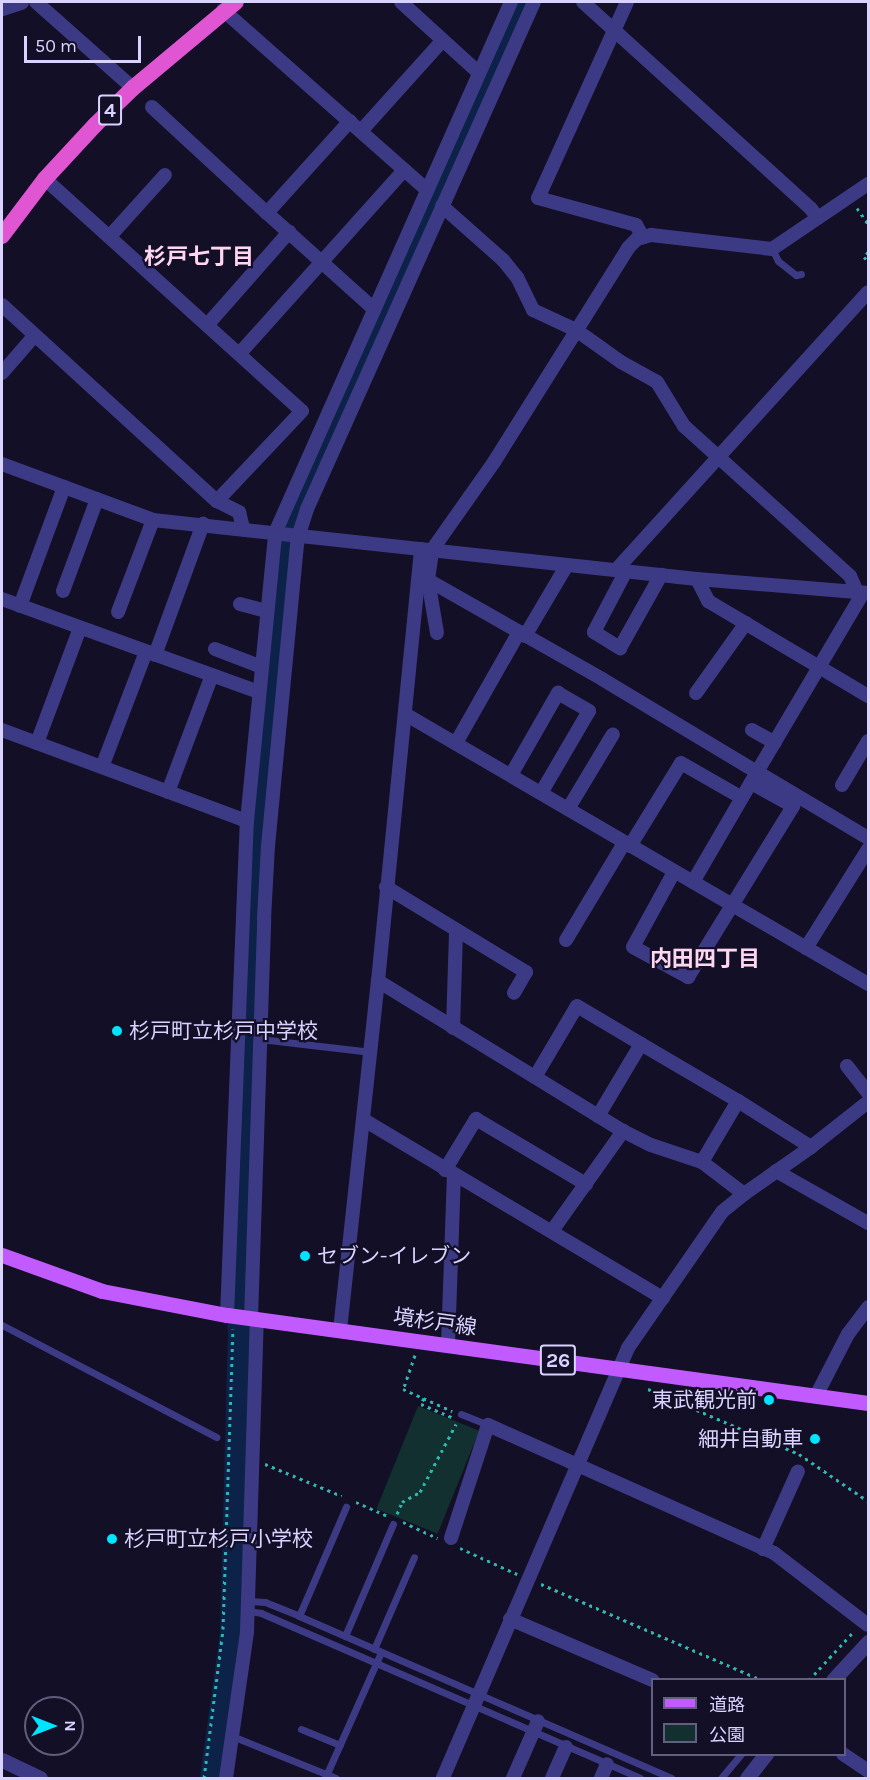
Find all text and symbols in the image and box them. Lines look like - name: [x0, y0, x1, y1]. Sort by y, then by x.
- scale bar: [27, 24, 144, 62]
- text: 50 m: [35, 35, 77, 57]
- road number: 4: [98, 93, 122, 127]
- district label: 杉戸七丁目: [144, 245, 254, 271]
- district label: 内田四丁目: [650, 947, 760, 973]
- place label: 杉戸町立杉戸中学校: [129, 1018, 318, 1044]
- marker: 杉戸町立杉戸中学校: [110, 1024, 124, 1038]
- place label: セブン-イレブン: [317, 1243, 471, 1269]
- marker: セブン-イレブン: [298, 1249, 312, 1263]
- street label: 境杉戸線: [392, 1304, 478, 1340]
- road number: 26: [538, 1343, 578, 1377]
- place label: 東武観光前: [652, 1387, 757, 1413]
- marker: 東武観光前: [762, 1393, 776, 1407]
- place label: 細井自動車: [698, 1426, 803, 1452]
- marker: 細井自動車: [808, 1432, 822, 1446]
- place label: 杉戸町立杉戸小学校: [124, 1526, 313, 1552]
- marker: 杉戸町立杉戸小学校: [105, 1532, 119, 1546]
- legend: [651, 1678, 846, 1756]
- text: 道路: [709, 1694, 745, 1716]
- north arrow: [24, 1696, 84, 1756]
- text: N: [61, 1720, 80, 1732]
- text: 公園: [709, 1724, 745, 1746]

